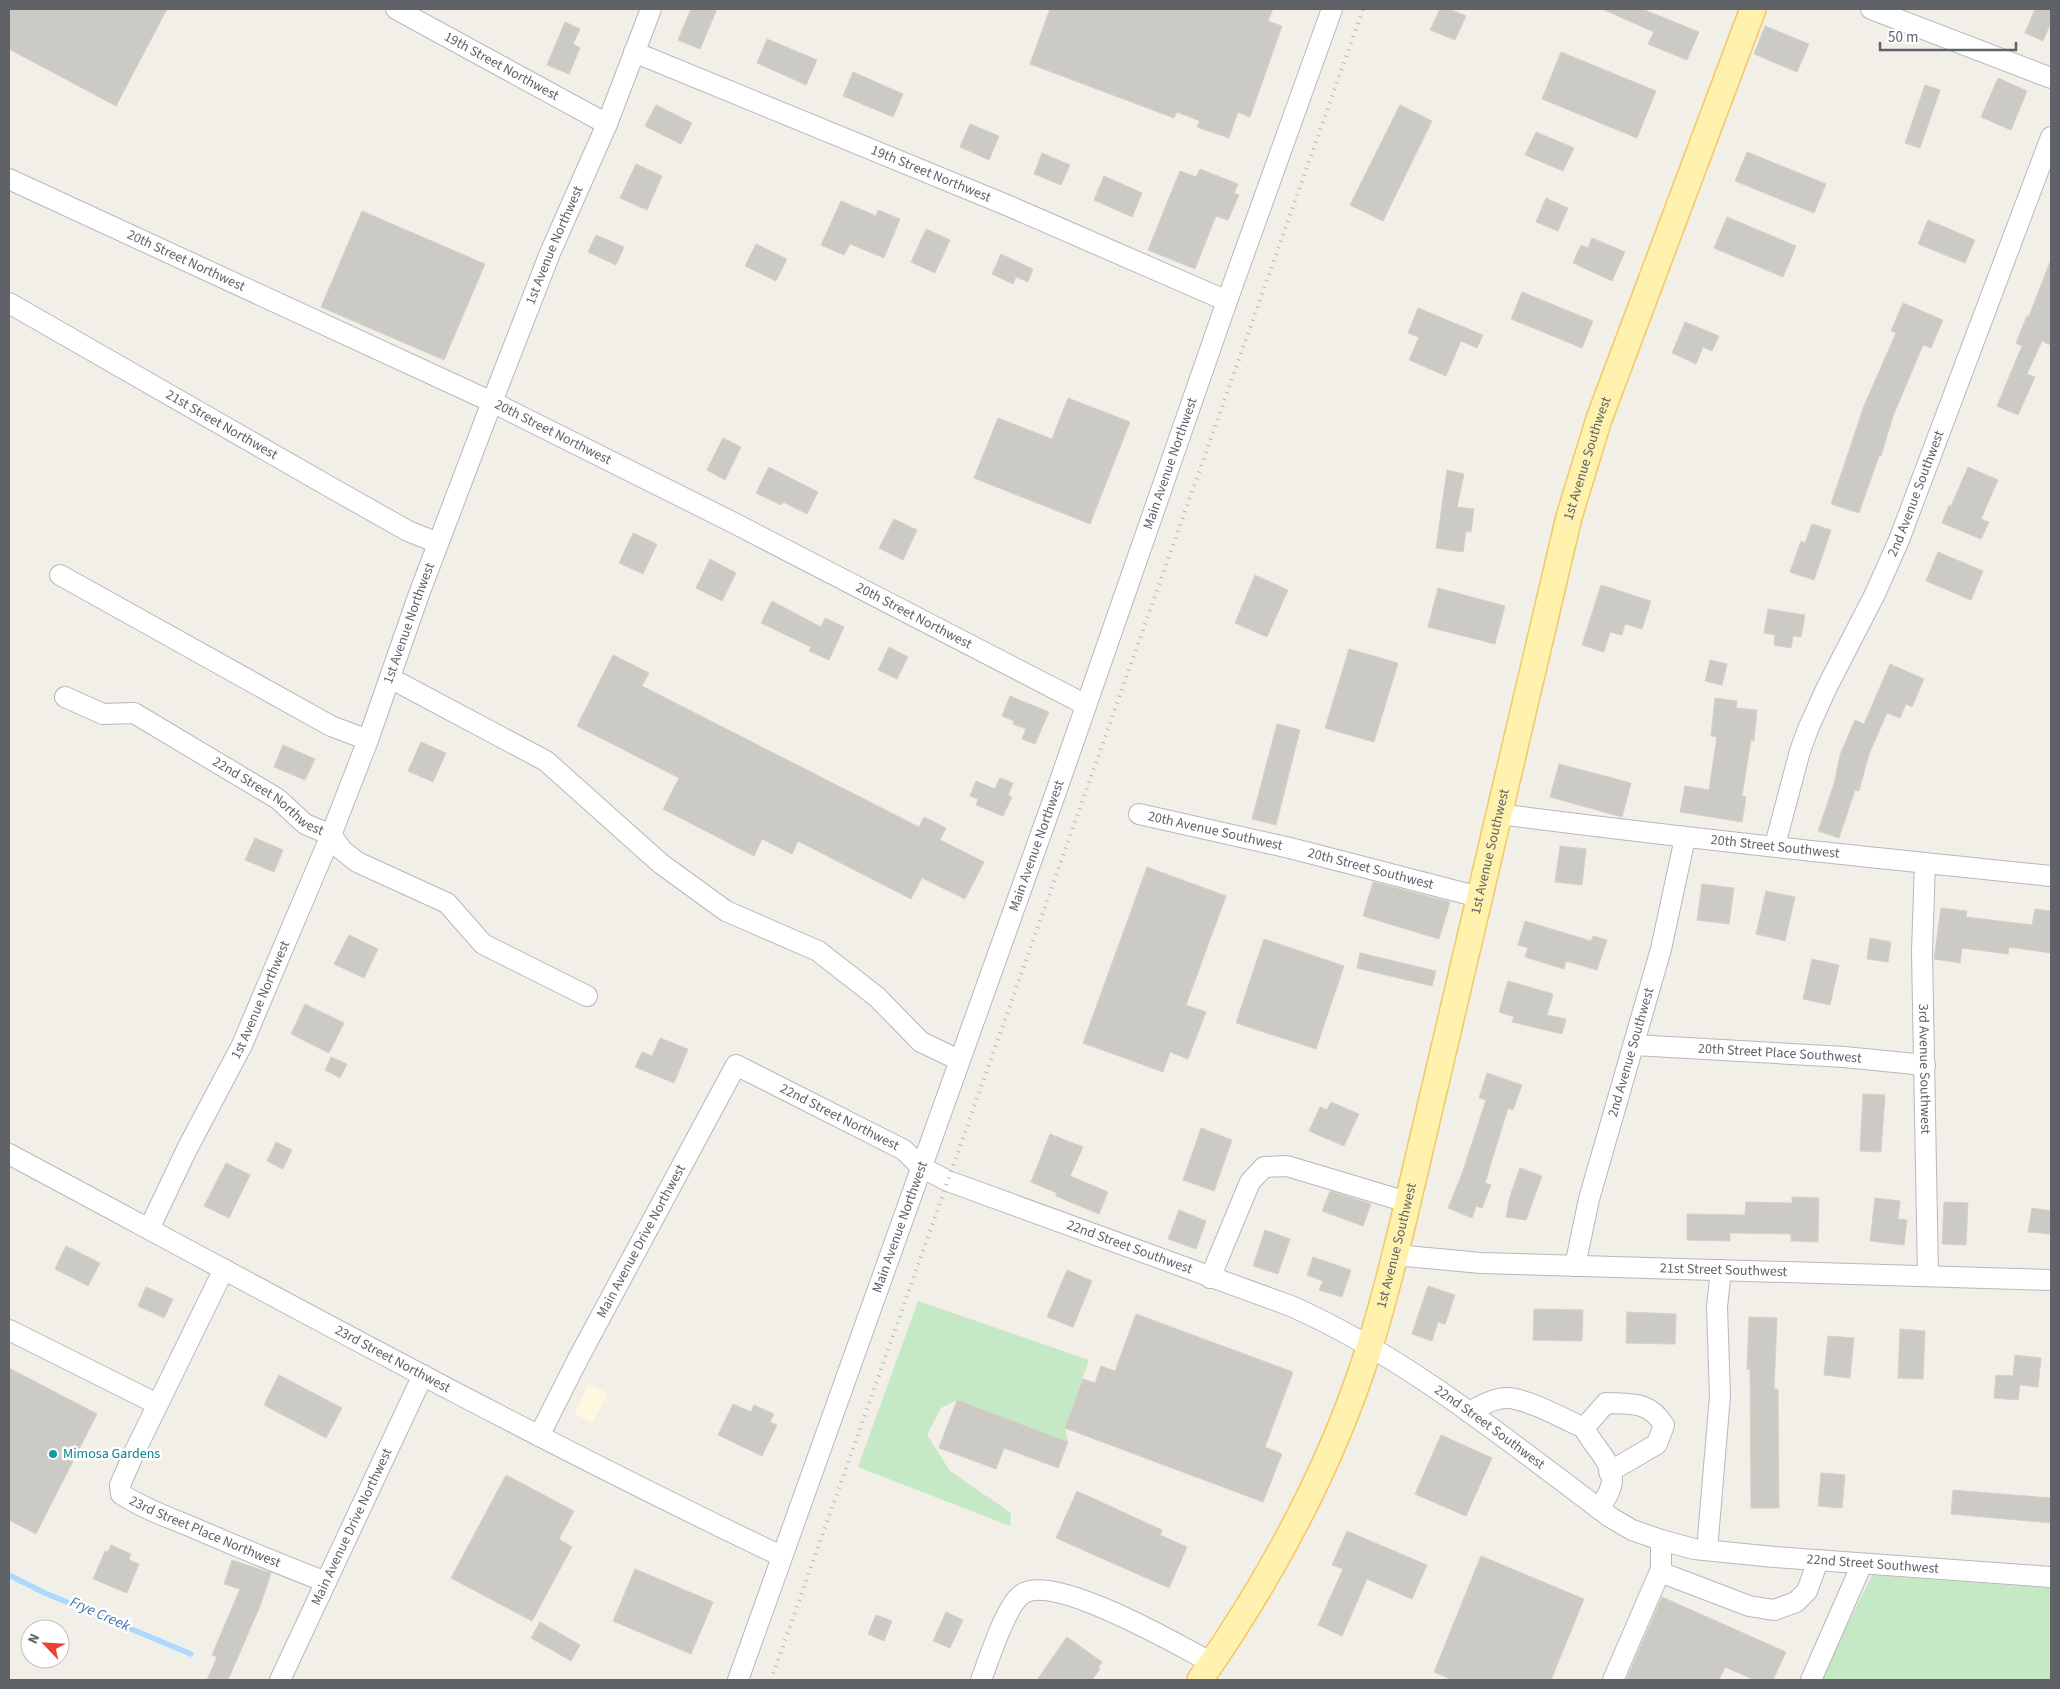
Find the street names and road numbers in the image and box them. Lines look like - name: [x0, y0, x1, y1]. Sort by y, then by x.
- street label: 19th Street Northwest: [440, 27, 563, 106]
- street label: 19th Street Northwest: [868, 140, 994, 208]
- street label: 1st Avenue Northwest: [521, 182, 589, 308]
- street label: 20th Street Northwest: [124, 225, 249, 297]
- street label: 21st Street Northwest: [162, 385, 281, 465]
- street label: 1st Avenue Southwest: [1559, 394, 1617, 523]
- street label: 20th Street Northwest: [491, 395, 615, 470]
- street label: Main Avenue Northwest: [1138, 395, 1203, 532]
- street label: 2nd Avenue Southwest: [1883, 427, 1949, 560]
- street label: 1st Avenue Northwest: [378, 560, 440, 687]
- street label: 20th Street Northwest: [852, 578, 976, 654]
- street label: 22nd Street Northwest: [208, 752, 327, 841]
- street label: Main Avenue Northwest: [1004, 777, 1069, 914]
- street label: 1st Avenue Southwest: [1466, 787, 1515, 916]
- street label: 20th Avenue Southwest: [1146, 806, 1285, 856]
- street label: 20th Street Southwest: [1710, 830, 1841, 864]
- street label: 20th Street Southwest: [1305, 843, 1436, 895]
- street label: 1st Avenue Northwest: [226, 937, 295, 1063]
- street label: 2nd Avenue Southwest: [1603, 985, 1659, 1119]
- street label: 3rd Avenue Southwest: [1913, 1003, 1935, 1135]
- street label: 20th Street Place Southwest: [1697, 1039, 1863, 1069]
- street label: 22nd Street Northwest: [776, 1079, 903, 1156]
- street label: Main Avenue Northwest: [867, 1158, 933, 1296]
- street label: Main Avenue Drive Northwest: [592, 1161, 691, 1322]
- street label: 1st Avenue Southwest: [1372, 1181, 1422, 1311]
- street label: 22nd Street Southwest: [1064, 1215, 1195, 1279]
- street label: 21st Street Southwest: [1660, 1258, 1788, 1282]
- street label: 23rd Street Northwest: [331, 1320, 454, 1398]
- street label: 22nd Street Southwest: [1430, 1380, 1549, 1475]
- street label: Main Avenue Drive Northwest: [306, 1445, 397, 1609]
- street label: 23rd Street Place Northwest: [125, 1491, 284, 1573]
- street label: 22nd Street Southwest: [1806, 1549, 1940, 1579]

